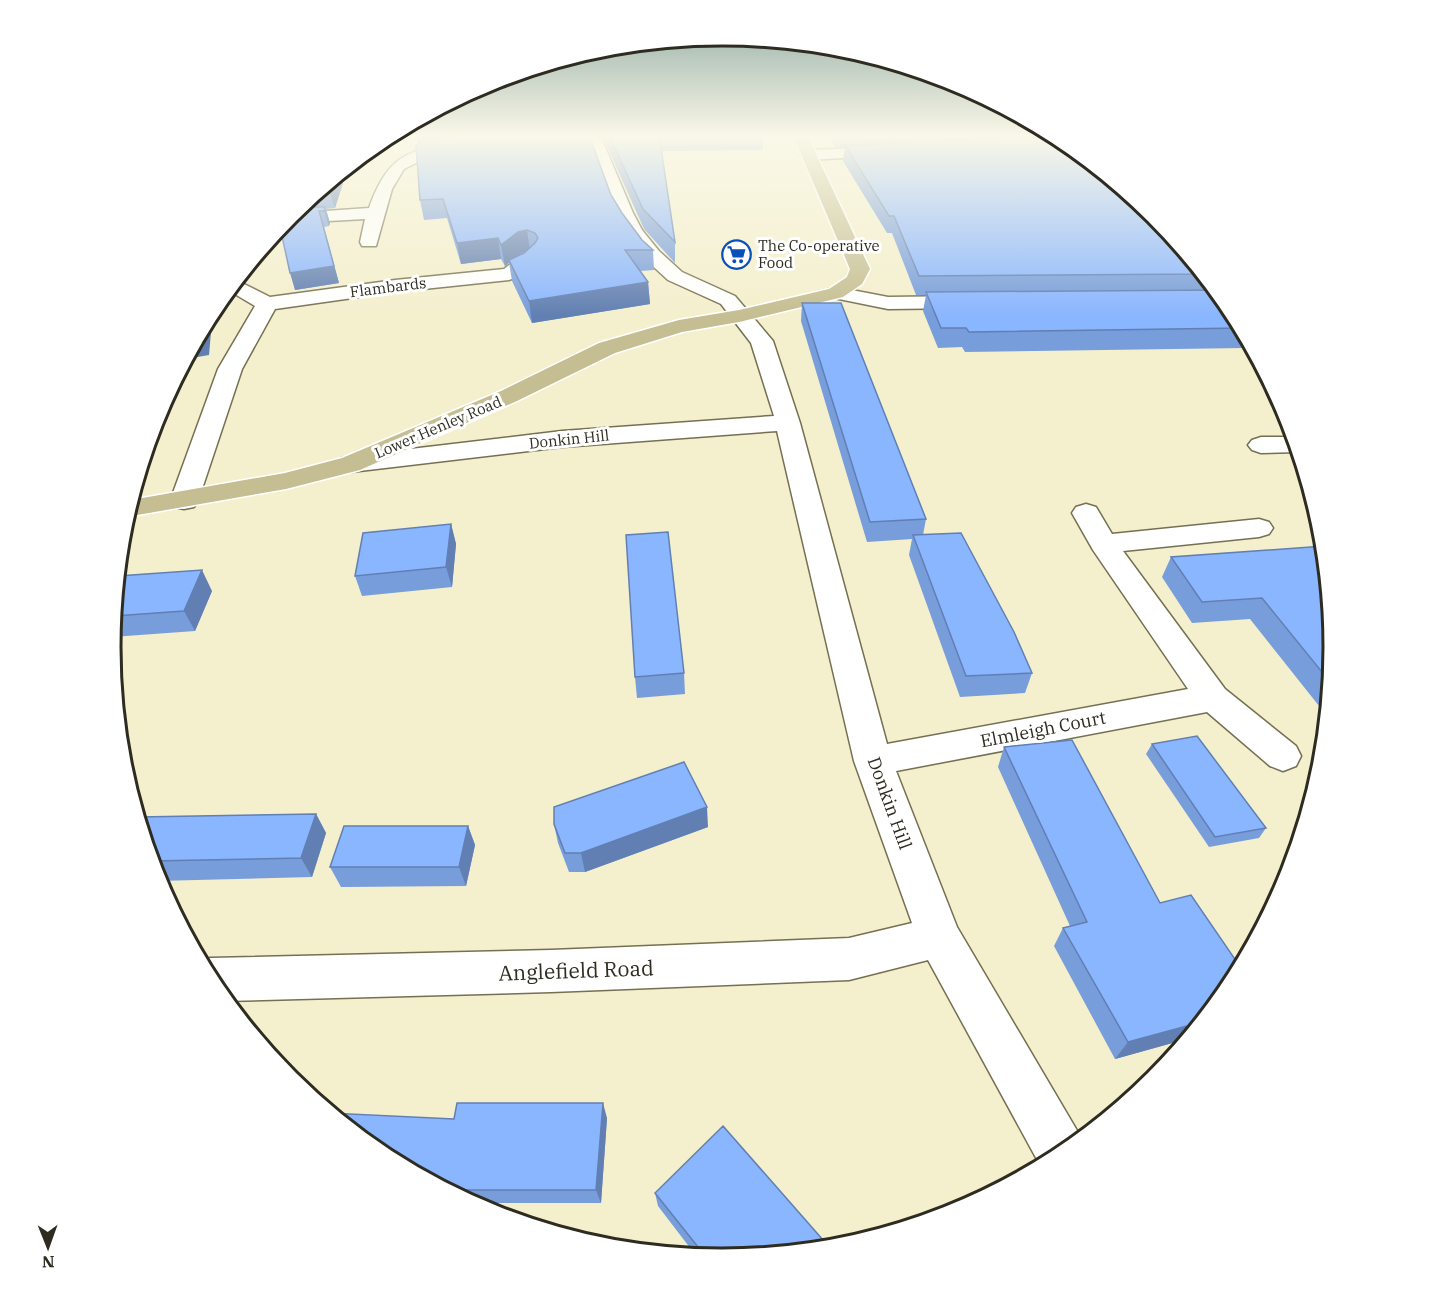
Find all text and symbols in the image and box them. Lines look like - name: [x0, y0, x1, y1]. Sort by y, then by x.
- place label: The Co-operative Food: [758, 236, 880, 272]
- supermarket icon: The Co-operative Food: [721, 238, 753, 270]
- street label: Flambards: [349, 273, 427, 301]
- street label: Lower Henley Road: [372, 392, 504, 462]
- street label: Donkin Hill: [528, 425, 610, 453]
- street label: Elmleigh Court: [978, 706, 1108, 752]
- street label: Donkin Hill: [863, 754, 917, 852]
- street label: Anglefield Road: [498, 953, 654, 987]
- north arrow: [18, 1217, 78, 1277]
- text: N: [42, 1252, 55, 1272]

